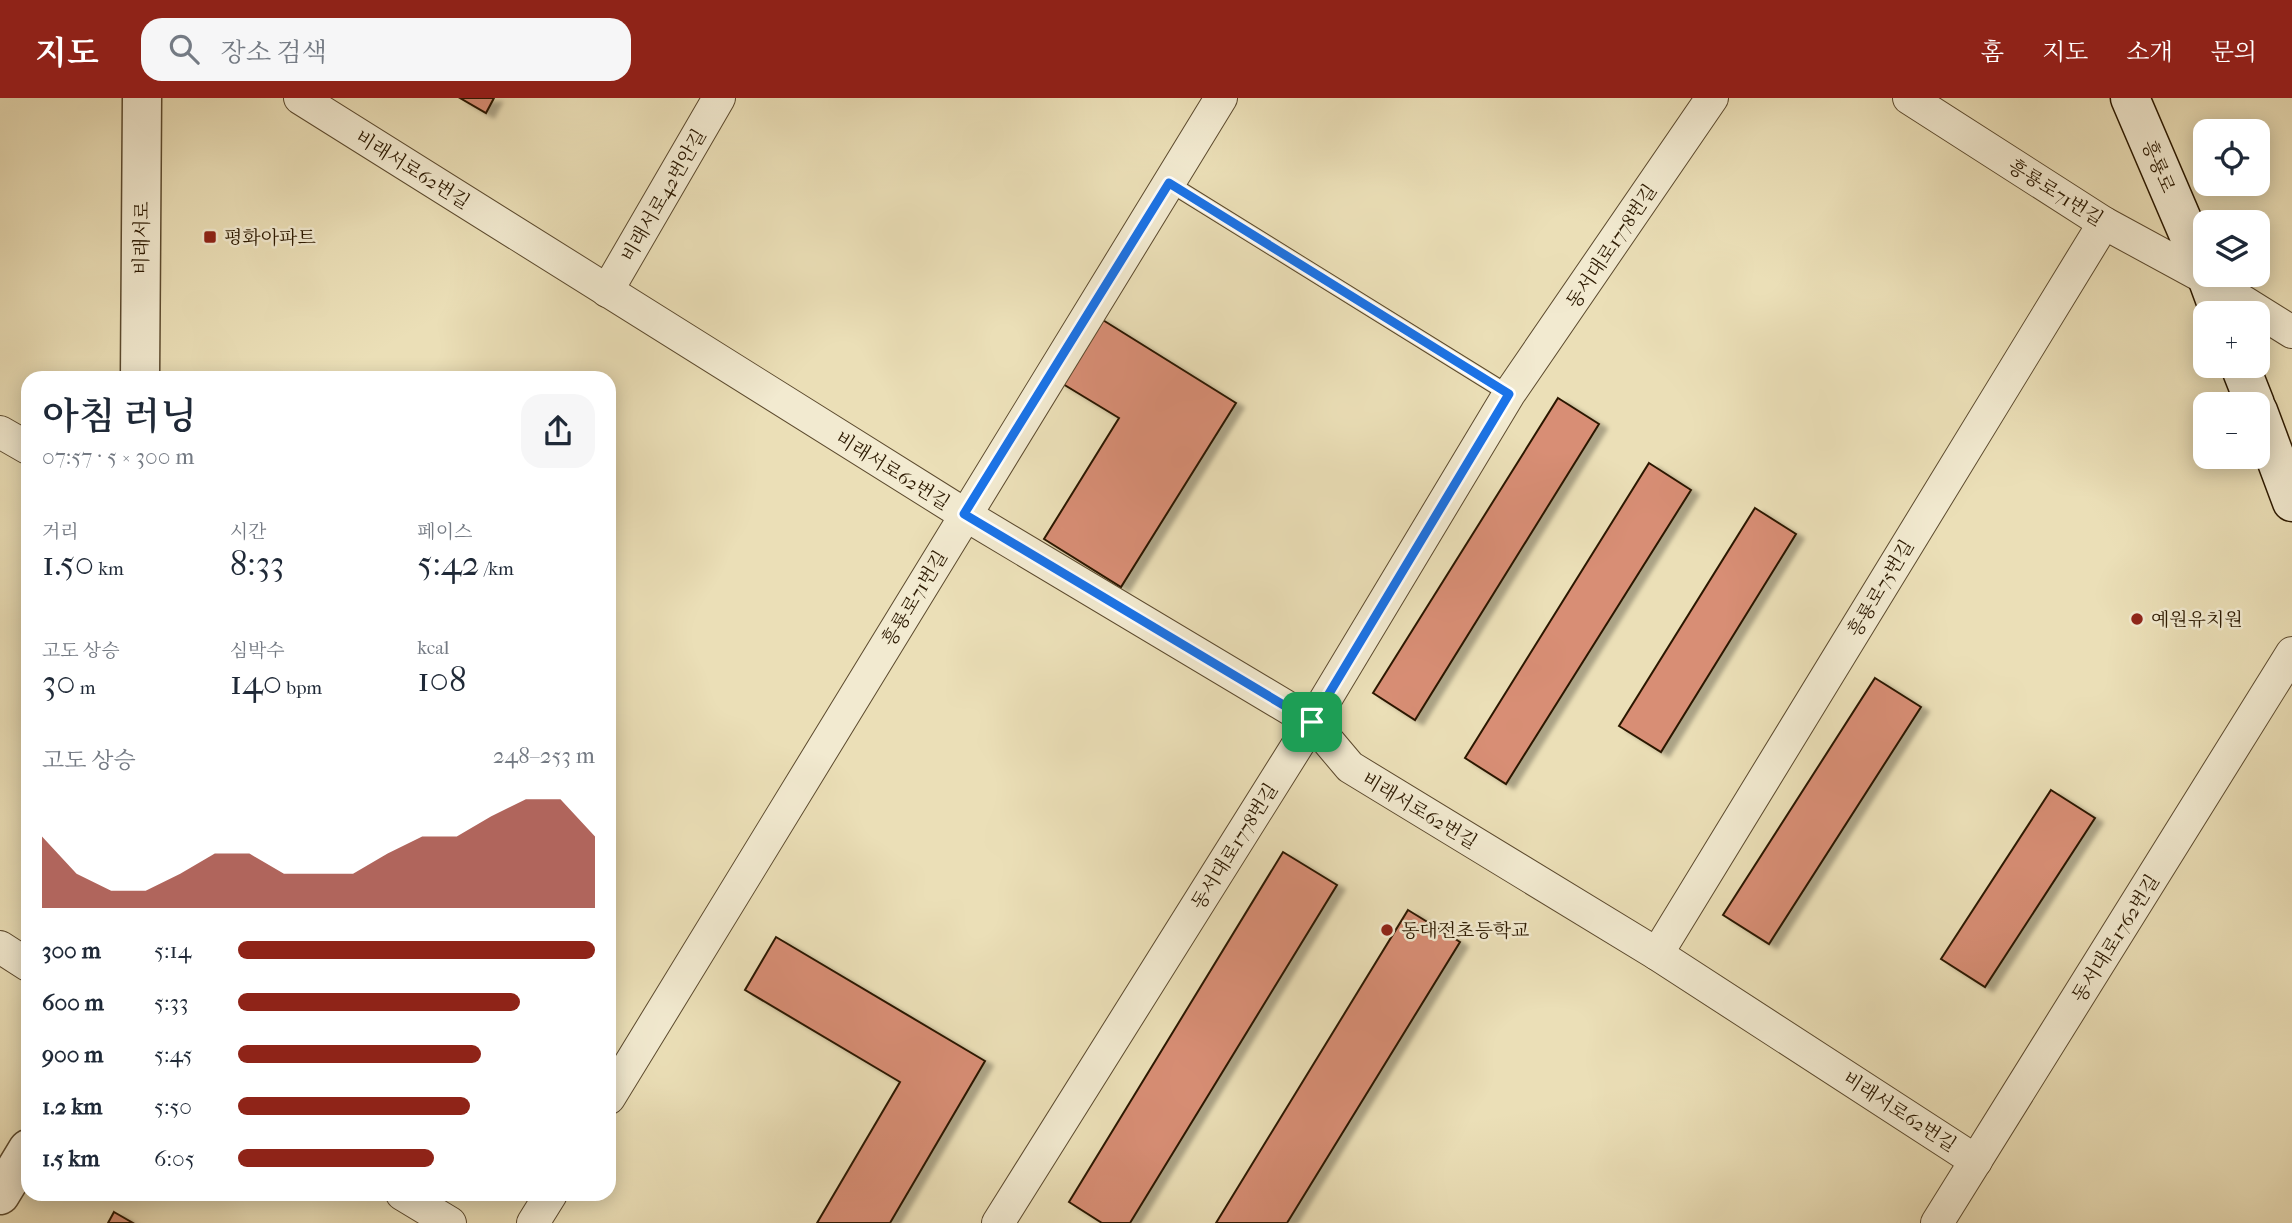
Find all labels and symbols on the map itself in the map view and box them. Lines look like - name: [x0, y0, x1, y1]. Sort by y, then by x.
- street label: 비래서로42번안길: [617, 125, 711, 266]
- street label: 비래서로62번길: [351, 126, 474, 214]
- street label: 흥룡로: [2137, 137, 2179, 196]
- street label: 흥룡로71번길: [2004, 155, 2107, 231]
- street label: 동서대로1778번길: [1562, 180, 1661, 313]
- street label: 비래서로: [130, 201, 154, 275]
- place label: 평화아파트: [224, 227, 316, 249]
- marker: 평화아파트: [202, 229, 218, 245]
- street label: 비래서로62번길: [831, 427, 954, 515]
- street label: 흥룡로75번길: [1843, 536, 1918, 641]
- street label: 흥룡로71번길: [878, 547, 952, 650]
- place label: 예원유치원: [2151, 609, 2243, 631]
- marker: 예원유치원: [2129, 611, 2145, 627]
- pin: [1282, 692, 1342, 752]
- street label: 비래서로62번길: [1358, 768, 1481, 854]
- street label: 동서대로1778번길: [1187, 779, 1283, 914]
- street label: 동서대로1762번길: [2068, 871, 2164, 1006]
- place label: 동대전초등학교: [1401, 920, 1529, 942]
- marker: 동대전초등학교: [1379, 922, 1395, 938]
- street label: 비래서로62번길: [1839, 1067, 1960, 1157]

